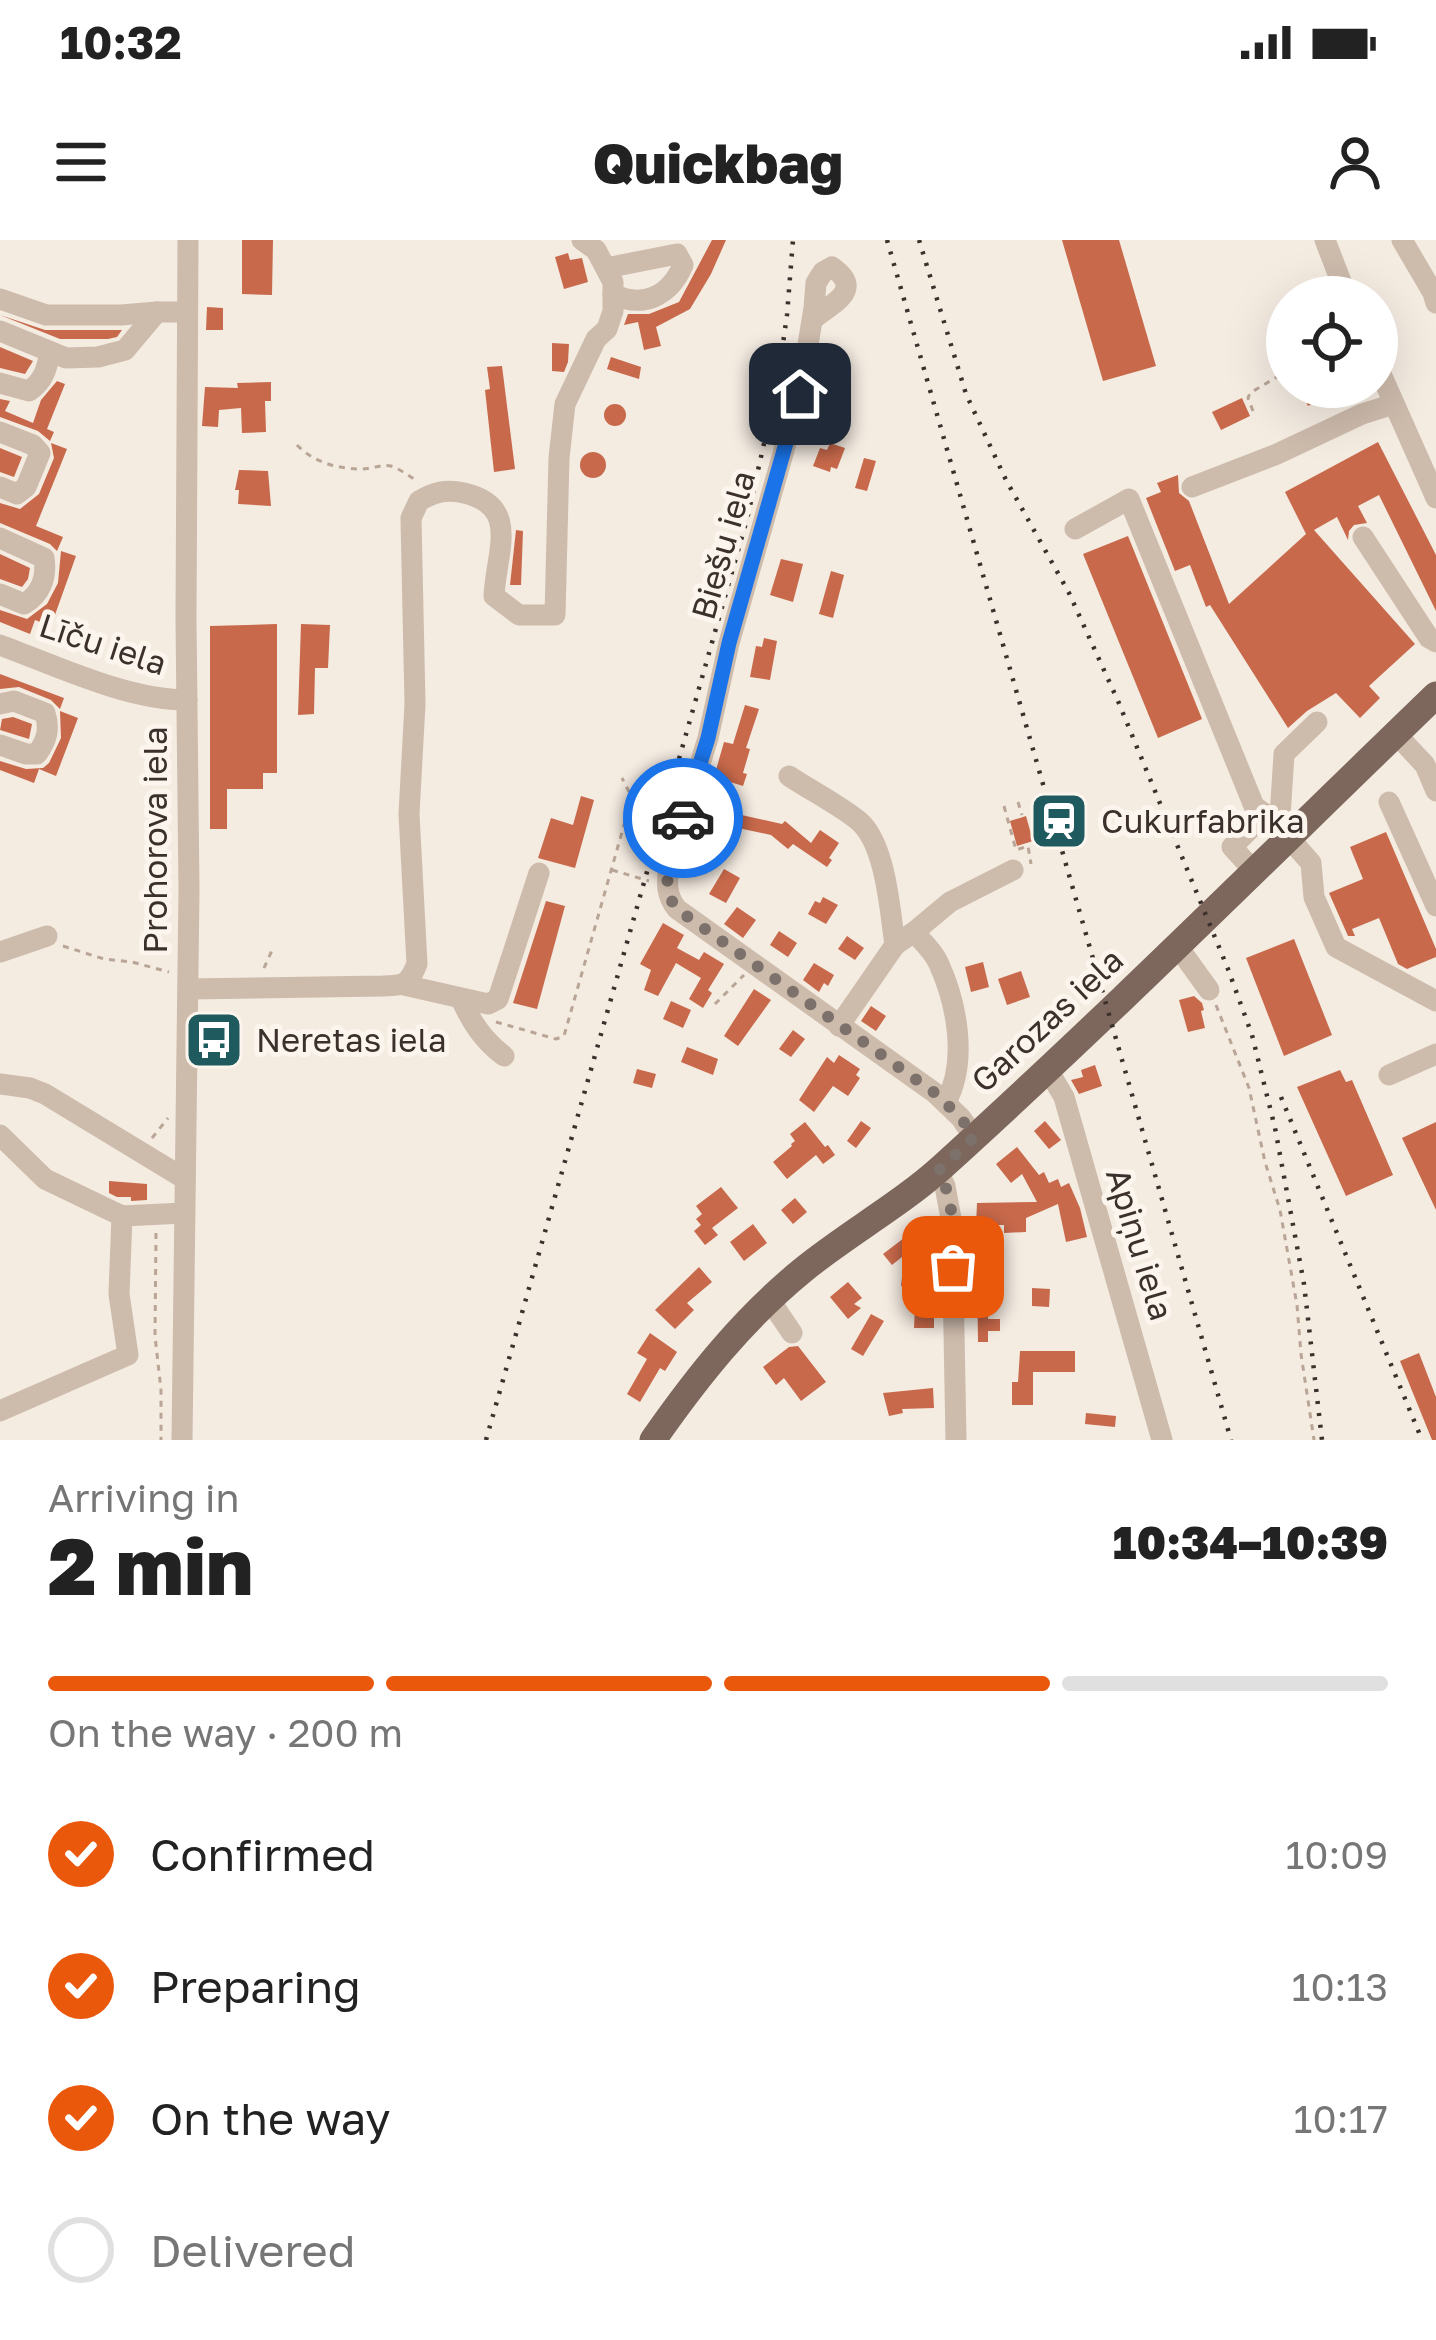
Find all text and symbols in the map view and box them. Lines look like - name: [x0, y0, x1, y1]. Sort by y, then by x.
- text: 10:32: [60, 15, 182, 69]
- icon: menu: [48, 129, 114, 195]
- icon: person: [1322, 129, 1388, 195]
- text: Quickbag: [593, 130, 843, 195]
- map controls: [1266, 276, 1398, 408]
- button: locate: [1266, 276, 1398, 408]
- pin: [749, 343, 851, 445]
- icon: home: [767, 361, 833, 427]
- street label: Biešu iela: [683, 466, 762, 624]
- street label: Līču iela: [35, 605, 171, 682]
- street label: Prohorova iela: [135, 726, 174, 954]
- courier: [623, 758, 743, 878]
- icon: car: [650, 785, 716, 851]
- station icon: Cukurfabrika: [1028, 790, 1090, 852]
- place label: Cukurfabrika: [1101, 801, 1305, 840]
- street label: Garozas iela: [963, 940, 1130, 1100]
- bus stop icon: Neretas iela: [183, 1009, 245, 1071]
- place label: Neretas iela: [256, 1020, 447, 1059]
- street label: Apiņu iela: [1098, 1163, 1182, 1325]
- pin: [902, 1216, 1004, 1318]
- icon: bag: [920, 1234, 986, 1300]
- text: Arriving in: [48, 1474, 239, 1521]
- text: 10:34–10:39: [1113, 1515, 1388, 1569]
- text: 2 min: [48, 1519, 253, 1612]
- text: On the way · 200 m: [48, 1709, 403, 1756]
- icon: check: [48, 1821, 114, 1887]
- text: Confirmed: [150, 1827, 375, 1881]
- text: 10:09: [1285, 1831, 1388, 1878]
- icon: check: [48, 1953, 114, 2019]
- text: Preparing: [150, 1959, 361, 2013]
- text: 10:13: [1291, 1963, 1388, 2010]
- icon: check: [48, 2085, 114, 2151]
- text: On the way: [150, 2091, 391, 2145]
- text: 10:17: [1294, 2095, 1388, 2142]
- text: Delivered: [150, 2223, 355, 2277]

